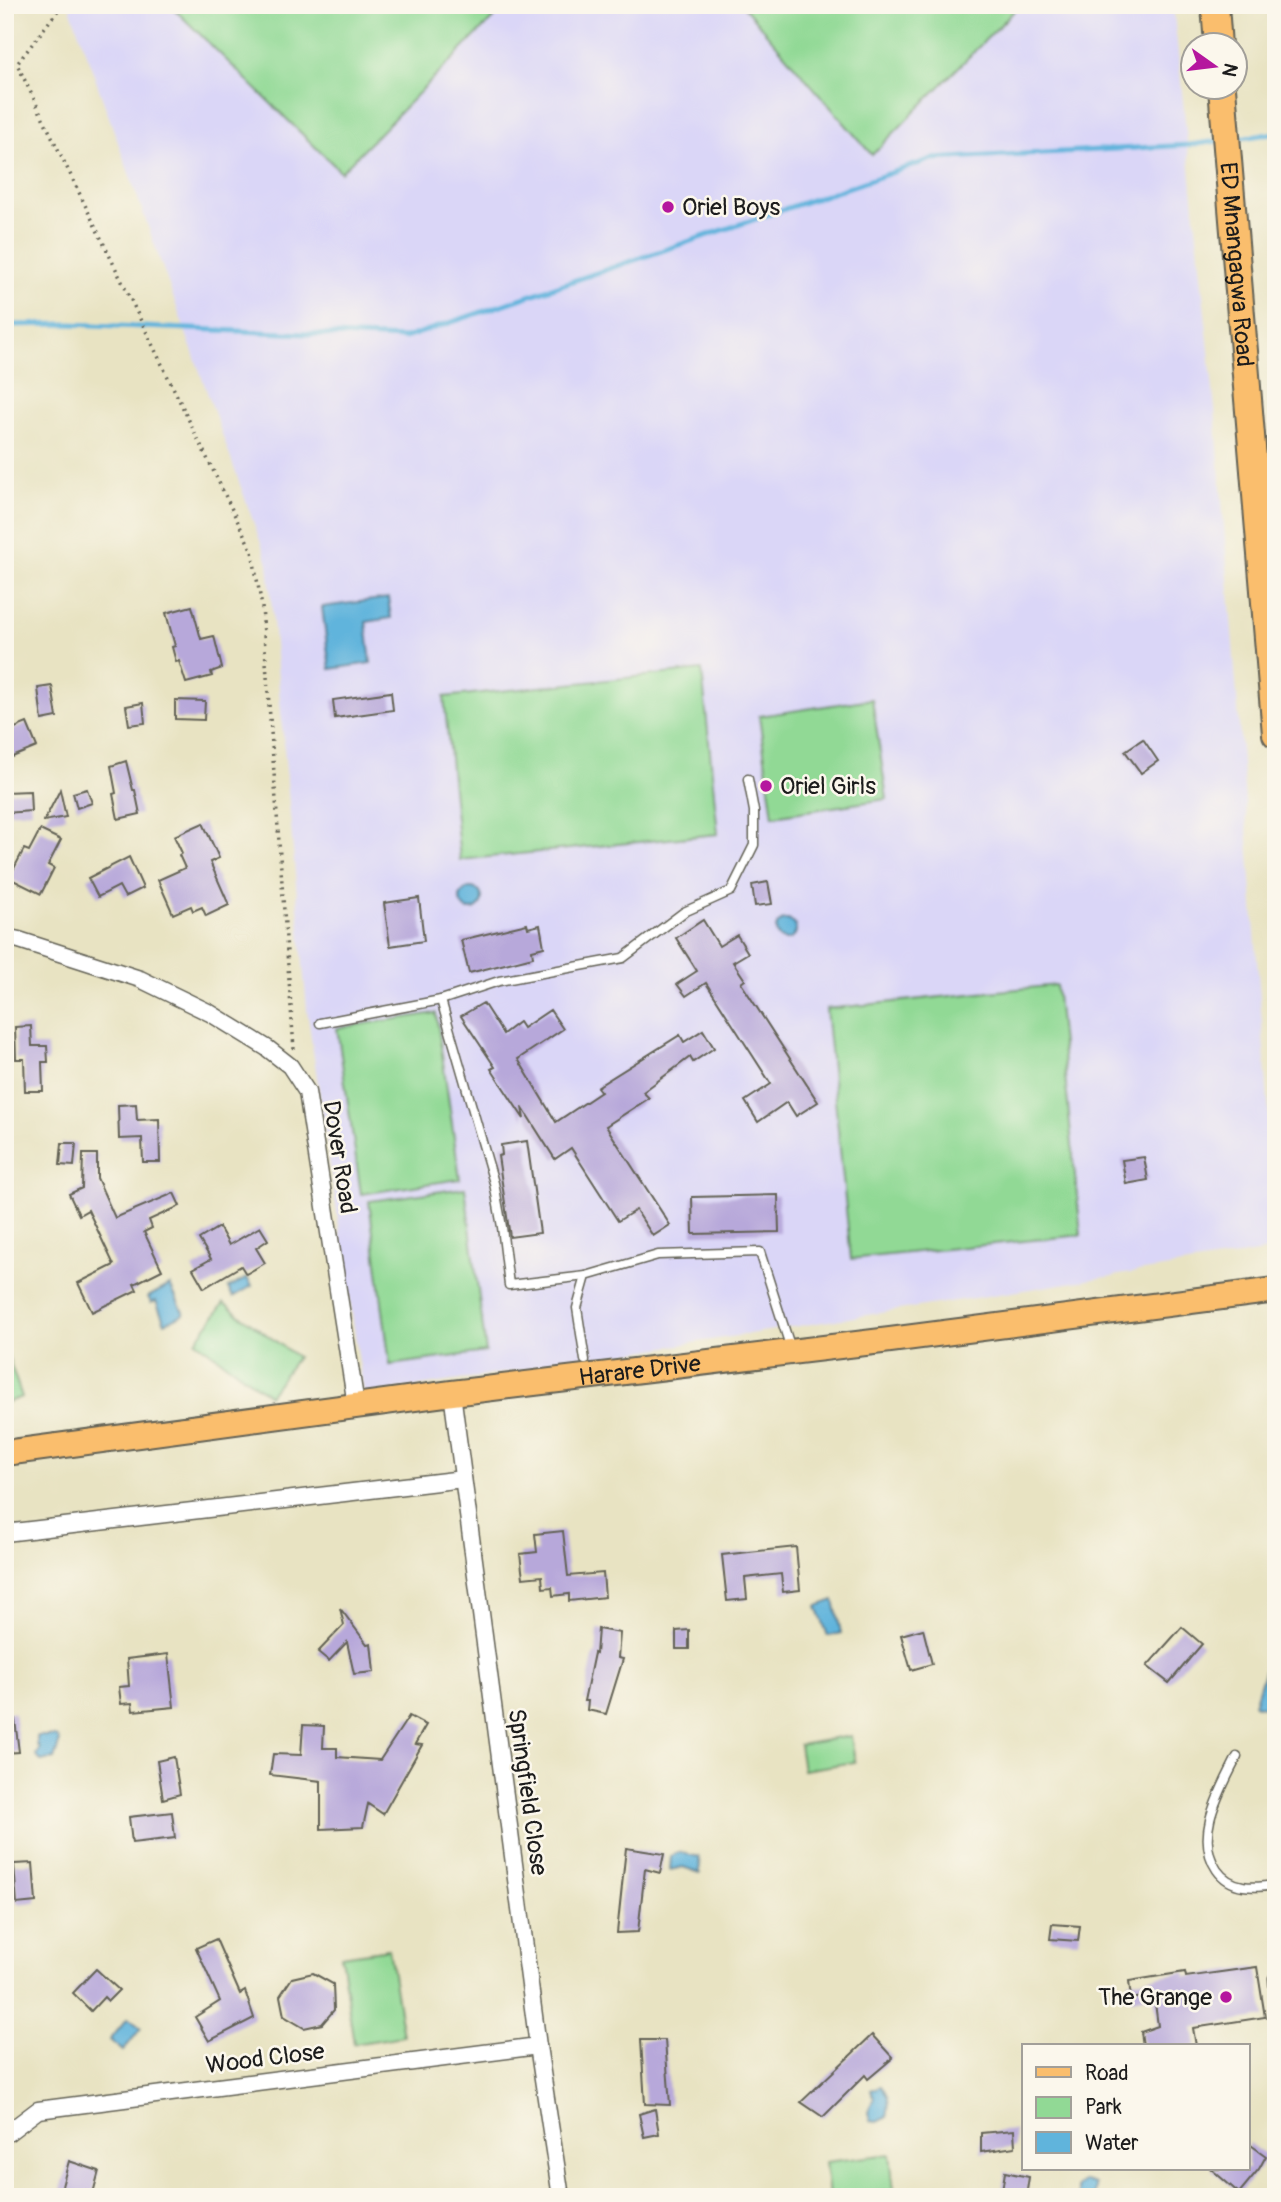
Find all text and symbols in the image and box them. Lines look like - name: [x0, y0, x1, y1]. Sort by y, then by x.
- north arrow: [1180, 32, 1250, 102]
- text: N: [1216, 61, 1243, 79]
- street label: ED Mnangagwa Road: [1213, 161, 1259, 368]
- place label: Oriel Boys: [682, 193, 781, 222]
- marker: Oriel Boys: [660, 199, 676, 215]
- place label: Oriel Girls: [780, 772, 876, 801]
- marker: Oriel Girls: [758, 778, 774, 794]
- street label: Dover Road: [316, 1098, 363, 1216]
- street label: Harare Drive: [577, 1349, 702, 1393]
- street label: Springfield Close: [501, 1707, 554, 1877]
- place label: The Grange: [1098, 1983, 1212, 2012]
- marker: The Grange: [1218, 1989, 1234, 2005]
- street label: Wood Close: [204, 2037, 326, 2080]
- legend: [1022, 2044, 1250, 2170]
- text: Road: [1085, 2060, 1129, 2087]
- text: Park: [1085, 2094, 1122, 2121]
- text: Water: [1085, 2130, 1139, 2157]

